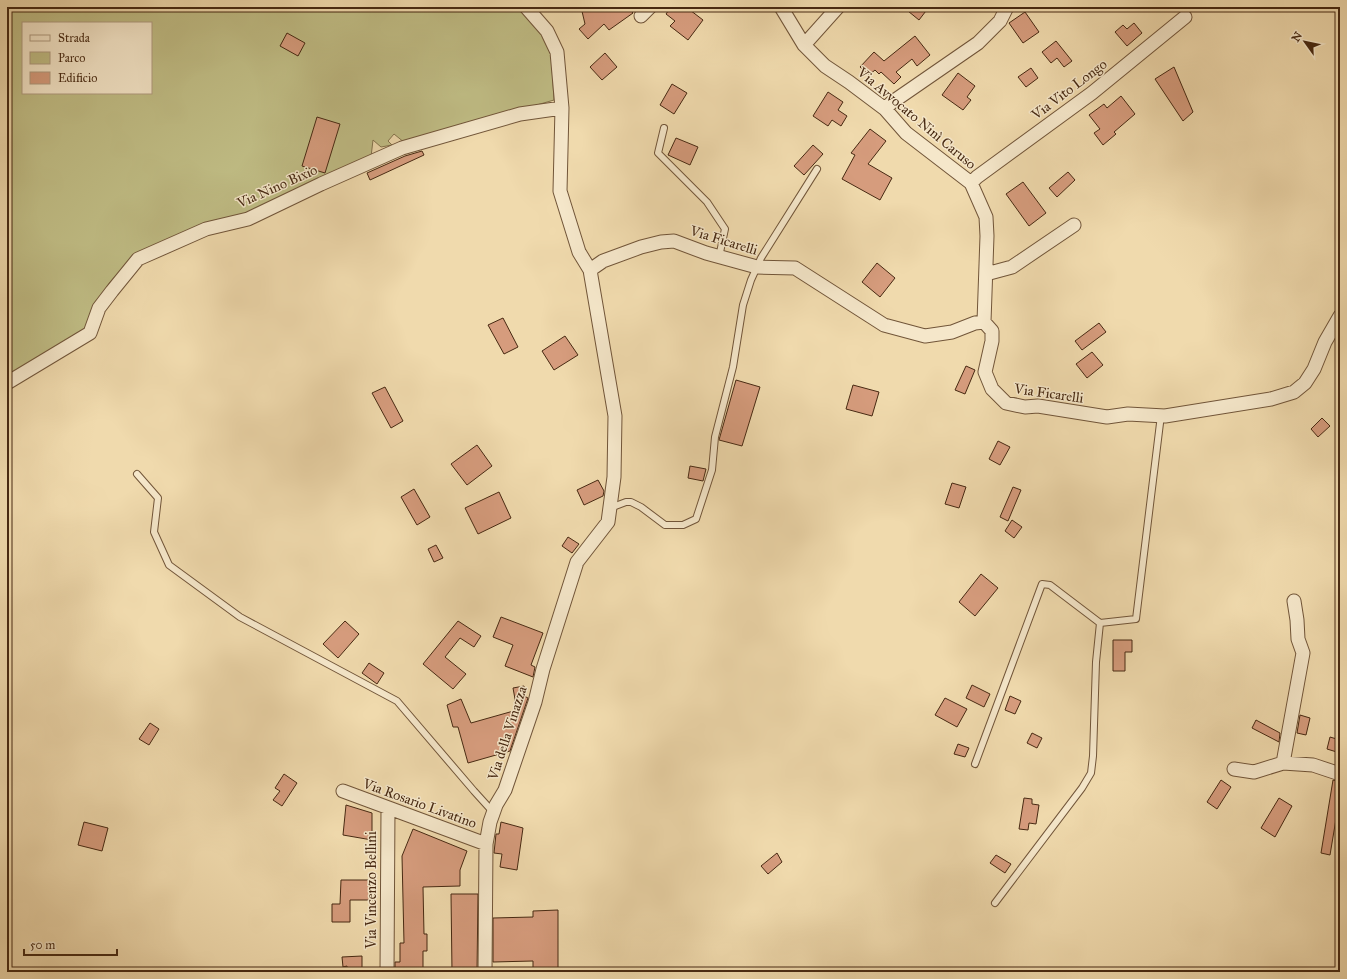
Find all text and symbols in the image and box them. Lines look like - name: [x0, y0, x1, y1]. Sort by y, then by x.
- legend: [22, 22, 152, 94]
- north arrow: [1285, 22, 1325, 62]
- text: N: [1289, 29, 1305, 44]
- text: Strada: [58, 31, 91, 45]
- text: Parco: [58, 51, 85, 65]
- street label: Via Vito Longo: [1027, 56, 1110, 124]
- street label: Via Avvocato Ninì Caruso: [853, 63, 979, 173]
- text: Edificio: [58, 71, 97, 85]
- street label: Via Nino Bixio: [233, 161, 320, 212]
- street label: Via Ficarelli: [687, 222, 760, 259]
- street label: Via Ficarelli: [1012, 380, 1085, 407]
- street label: Via della Vinazza: [484, 684, 531, 783]
- street label: Via Rosario Livatino: [360, 775, 479, 832]
- street label: Via Vincenzo Bellini: [363, 831, 380, 950]
- scale bar: [24, 931, 117, 957]
- text: 50 m: [30, 938, 55, 952]

